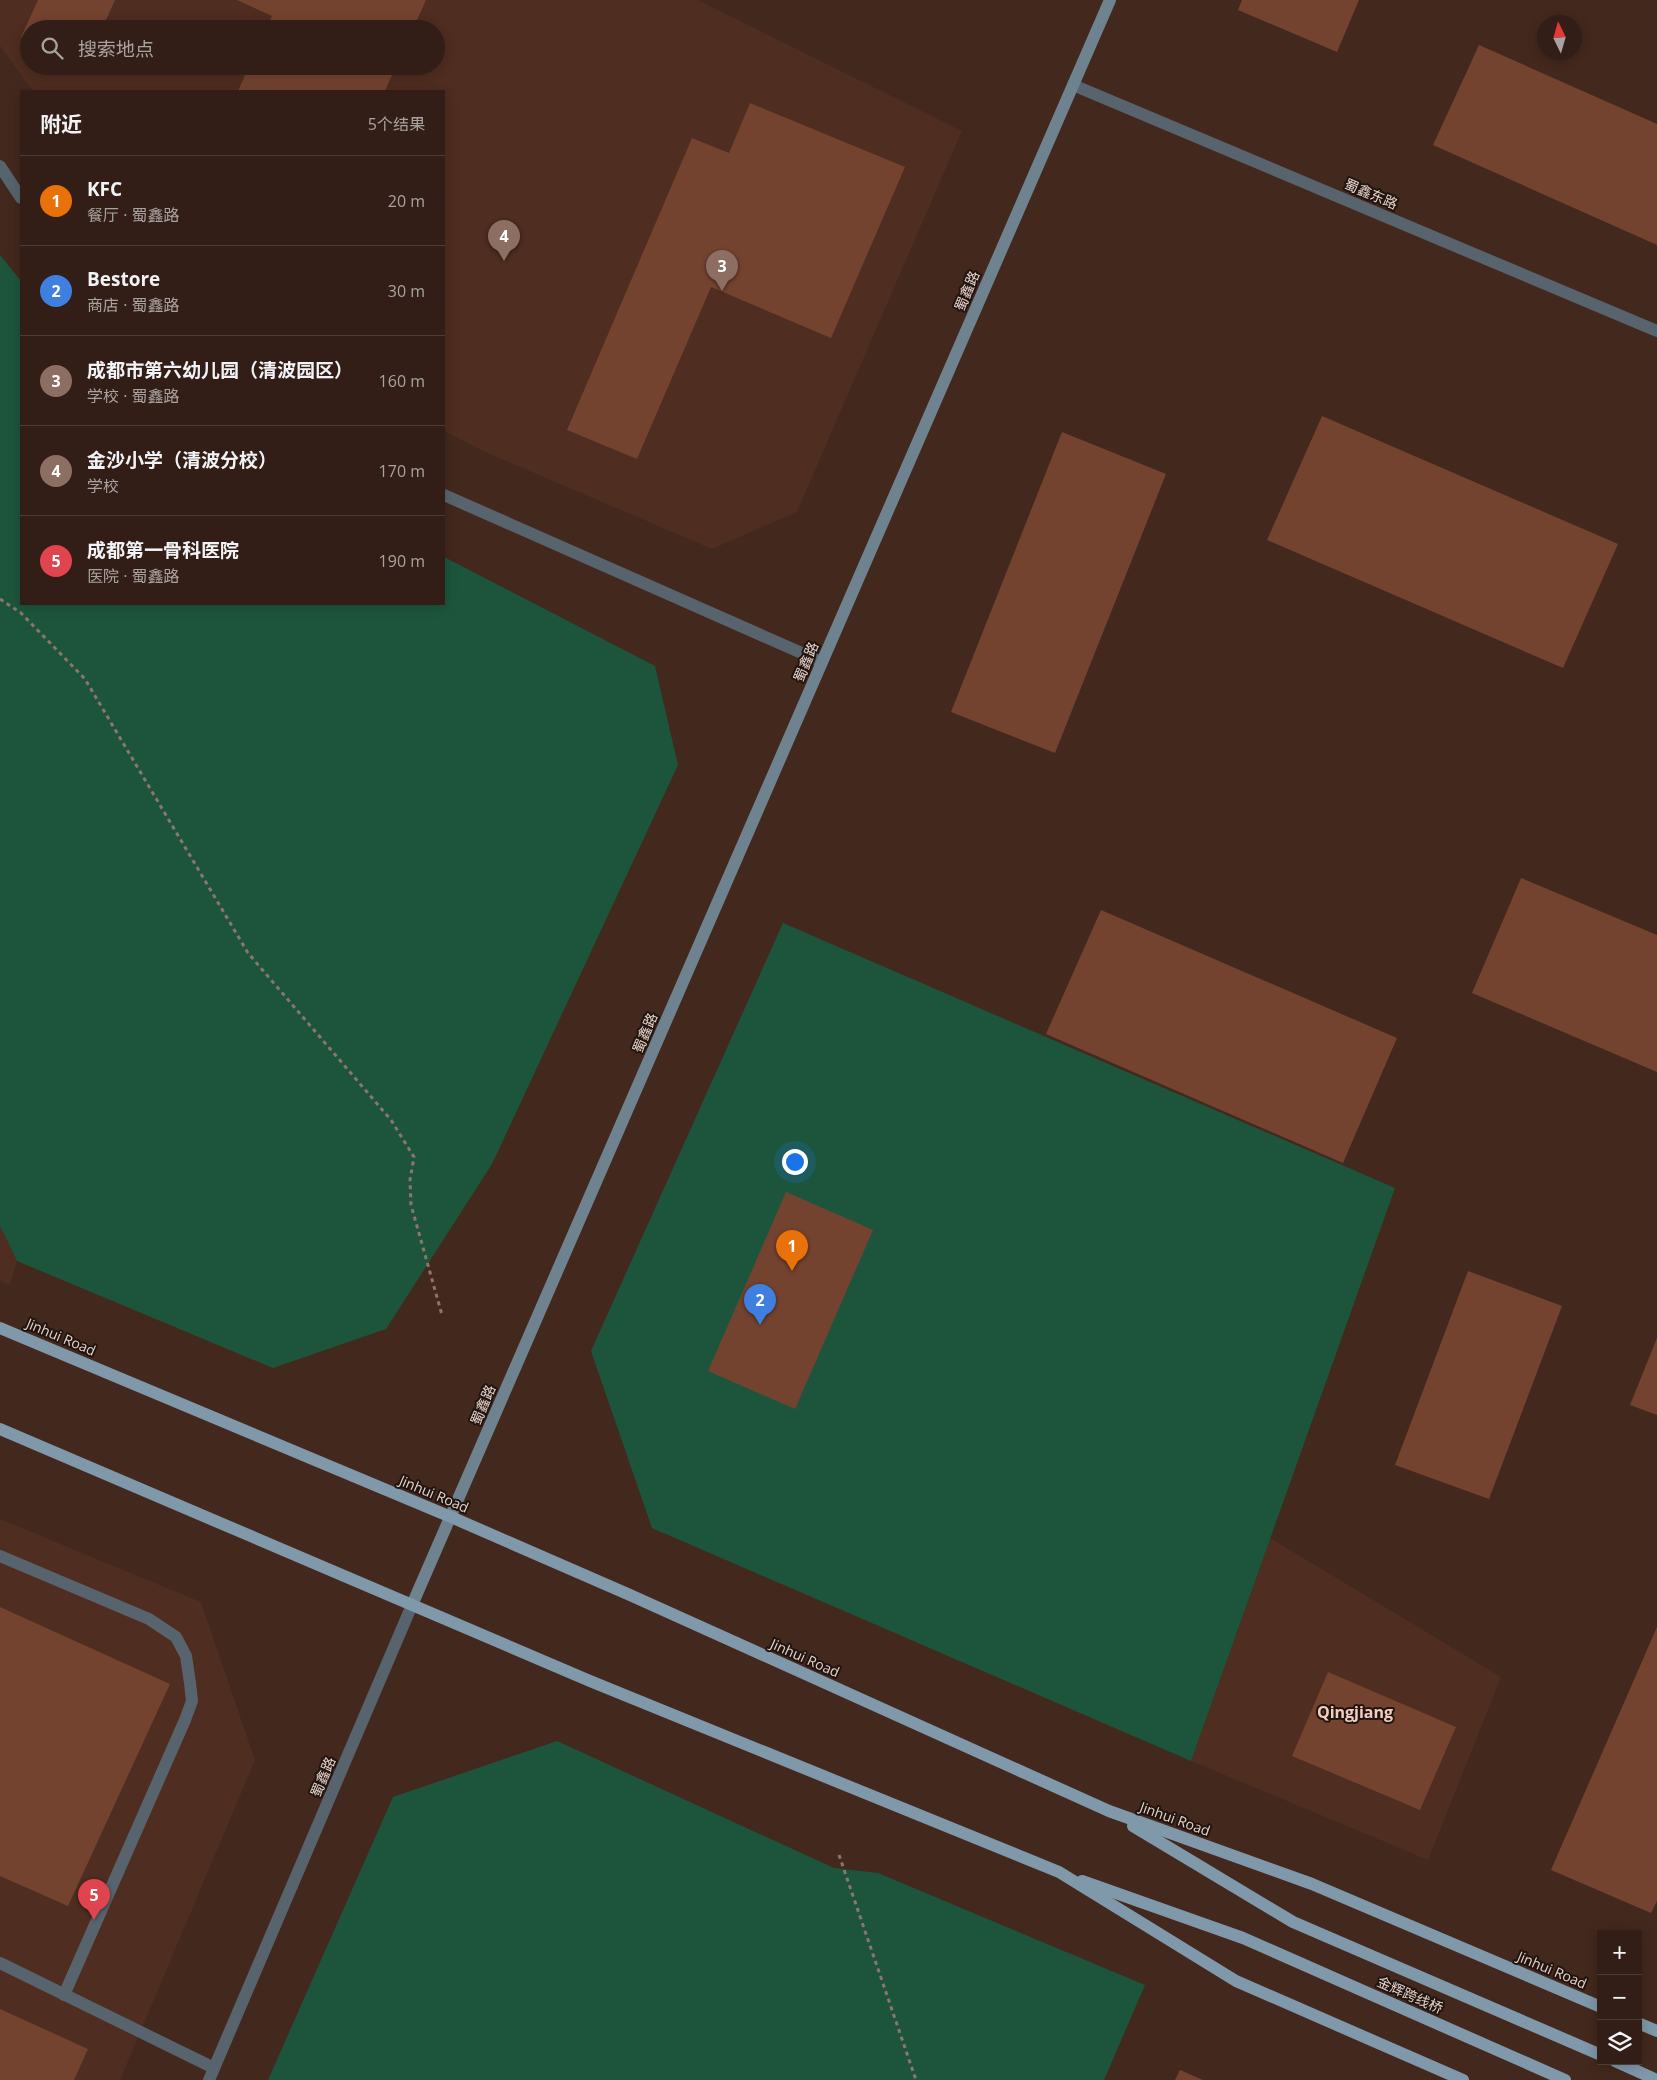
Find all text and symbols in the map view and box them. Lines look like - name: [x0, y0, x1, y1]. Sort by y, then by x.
- north arrow: [1537, 15, 1582, 60]
- search box: [20, 20, 445, 75]
- icon: search: [38, 34, 66, 62]
- text: 搜索地点: [78, 36, 154, 62]
- text: 附近: [40, 110, 82, 138]
- text: 5个结果: [368, 113, 425, 135]
- street label: 蜀鑫东路: [1342, 174, 1401, 213]
- text: KFC: [87, 176, 122, 202]
- text: 1: [51, 190, 61, 212]
- text: 20 m: [388, 190, 425, 212]
- text: 餐厅 · 蜀鑫路: [87, 204, 180, 226]
- pin: 4: [488, 220, 520, 261]
- pin: 3: [706, 250, 738, 291]
- text: Bestore: [87, 266, 160, 292]
- street label: 蜀鑫路: [950, 268, 983, 314]
- text: 2: [51, 280, 61, 302]
- text: 30 m: [388, 280, 425, 302]
- text: 商店 · 蜀鑫路: [87, 294, 180, 316]
- text: 成都市第六幼儿园（清波园区）: [87, 357, 353, 383]
- text: 3: [51, 370, 61, 392]
- text: 160 m: [379, 370, 425, 392]
- text: 学校 · 蜀鑫路: [87, 385, 180, 407]
- text: 金沙小学（清波分校）: [87, 447, 277, 473]
- text: 4: [51, 460, 61, 482]
- text: 170 m: [379, 460, 425, 482]
- text: 学校: [87, 475, 119, 497]
- text: 成都第一骨科医院: [87, 537, 239, 563]
- text: 5: [51, 550, 61, 572]
- text: 190 m: [379, 550, 425, 572]
- text: 医院 · 蜀鑫路: [87, 565, 180, 587]
- street label: 蜀鑫路: [789, 639, 822, 685]
- street label: 蜀鑫路: [628, 1010, 661, 1056]
- your location: [782, 1149, 808, 1175]
- pin: 1: [776, 1230, 808, 1271]
- pin: 2: [744, 1284, 776, 1325]
- street label: Jinhui Road: [22, 1313, 99, 1360]
- street label: 蜀鑫路: [466, 1382, 499, 1428]
- street label: Jinhui Road: [395, 1470, 472, 1517]
- street label: Jinhui Road: [766, 1633, 843, 1681]
- district label: Qingjiang: [1317, 1701, 1393, 1723]
- street label: 蜀鑫路: [306, 1754, 339, 1800]
- street label: Jinhui Road: [1135, 1796, 1213, 1840]
- pin: 5: [78, 1879, 110, 1920]
- map controls: [1597, 1930, 1642, 2065]
- button: +: [1597, 1930, 1642, 1975]
- street label: Jinhui Road: [1513, 1946, 1590, 1993]
- street label: 金辉跨线桥: [1374, 1972, 1446, 2017]
- button: −: [1597, 1975, 1642, 2020]
- button: layers: [1597, 2020, 1642, 2065]

